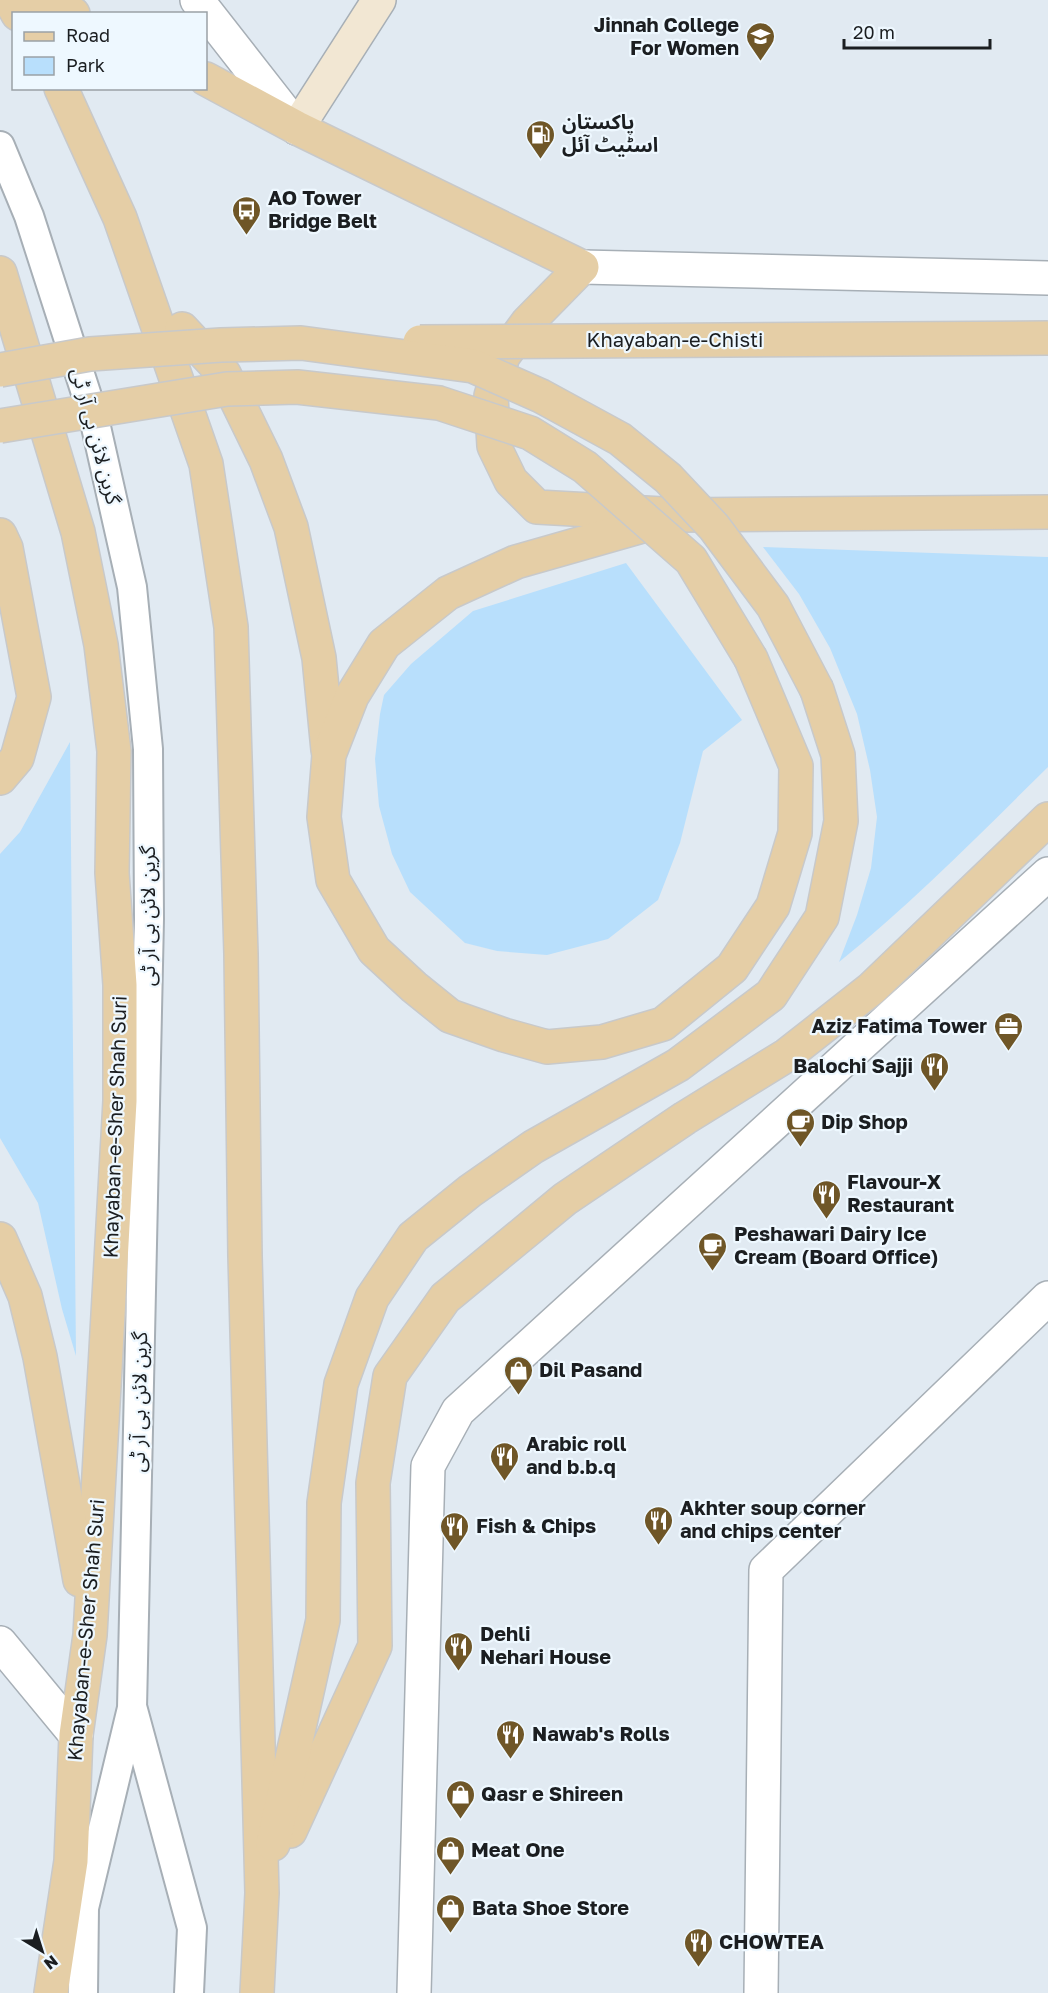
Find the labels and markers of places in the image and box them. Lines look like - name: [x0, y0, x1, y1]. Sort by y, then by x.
- place label: Jinnah College For Women: [594, 12, 739, 59]
- school or university icon: Jinnah College For Women: [744, 20, 776, 62]
- place label: پاکستان اسٹیٹ آئل: [562, 109, 658, 157]
- fuel station icon: پاکستان اسٹیٹ آئل: [525, 118, 557, 160]
- place label: AO Tower Bridge Belt: [268, 185, 377, 232]
- bus stop icon: AO Tower Bridge Belt: [231, 194, 263, 236]
- office icon: Aziz Fatima Tower: [992, 1010, 1024, 1052]
- place label: Aziz Fatima Tower: [811, 1013, 987, 1037]
- restaurant icon: Balochi Sajji: [918, 1050, 950, 1092]
- place label: Balochi Sajji: [793, 1053, 913, 1077]
- cafe icon: Dip Shop: [784, 1106, 816, 1148]
- place label: Dip Shop: [821, 1109, 908, 1133]
- place label: Flavour-X Restaurant: [847, 1169, 954, 1216]
- restaurant icon: Flavour-X Restaurant: [810, 1178, 842, 1220]
- place label: Peshawari Dairy Ice Cream (Board Office): [734, 1221, 938, 1268]
- cafe icon: Peshawari Dairy Ice Cream (Board Office): [697, 1230, 729, 1272]
- shop icon: Dil Pasand: [502, 1354, 534, 1396]
- place label: Dil Pasand: [539, 1357, 642, 1381]
- place label: Arabic roll and b.b.q: [526, 1431, 627, 1478]
- restaurant icon: Arabic roll and b.b.q: [489, 1440, 521, 1482]
- place label: Akhter soup corner and chips center: [680, 1495, 866, 1542]
- restaurant icon: Akhter soup corner and chips center: [643, 1504, 675, 1546]
- restaurant icon: Fish & Chips: [439, 1510, 471, 1552]
- place label: Fish & Chips: [476, 1513, 596, 1537]
- place label: Dehli Nehari House: [480, 1621, 611, 1668]
- restaurant icon: Dehli Nehari House: [443, 1630, 475, 1672]
- restaurant icon: Nawab's Rolls: [495, 1718, 527, 1760]
- place label: Nawab's Rolls: [532, 1721, 670, 1745]
- shop icon: Qasr e Shireen: [444, 1778, 476, 1820]
- place label: Qasr e Shireen: [481, 1781, 623, 1805]
- shop icon: Meat One: [434, 1834, 466, 1876]
- place label: Meat One: [471, 1837, 565, 1861]
- shop icon: Bata Shoe Store: [435, 1892, 467, 1934]
- place label: Bata Shoe Store: [472, 1895, 629, 1919]
- restaurant icon: CHOWTEA: [682, 1926, 714, 1968]
- place label: CHOWTEA: [719, 1929, 824, 1953]

